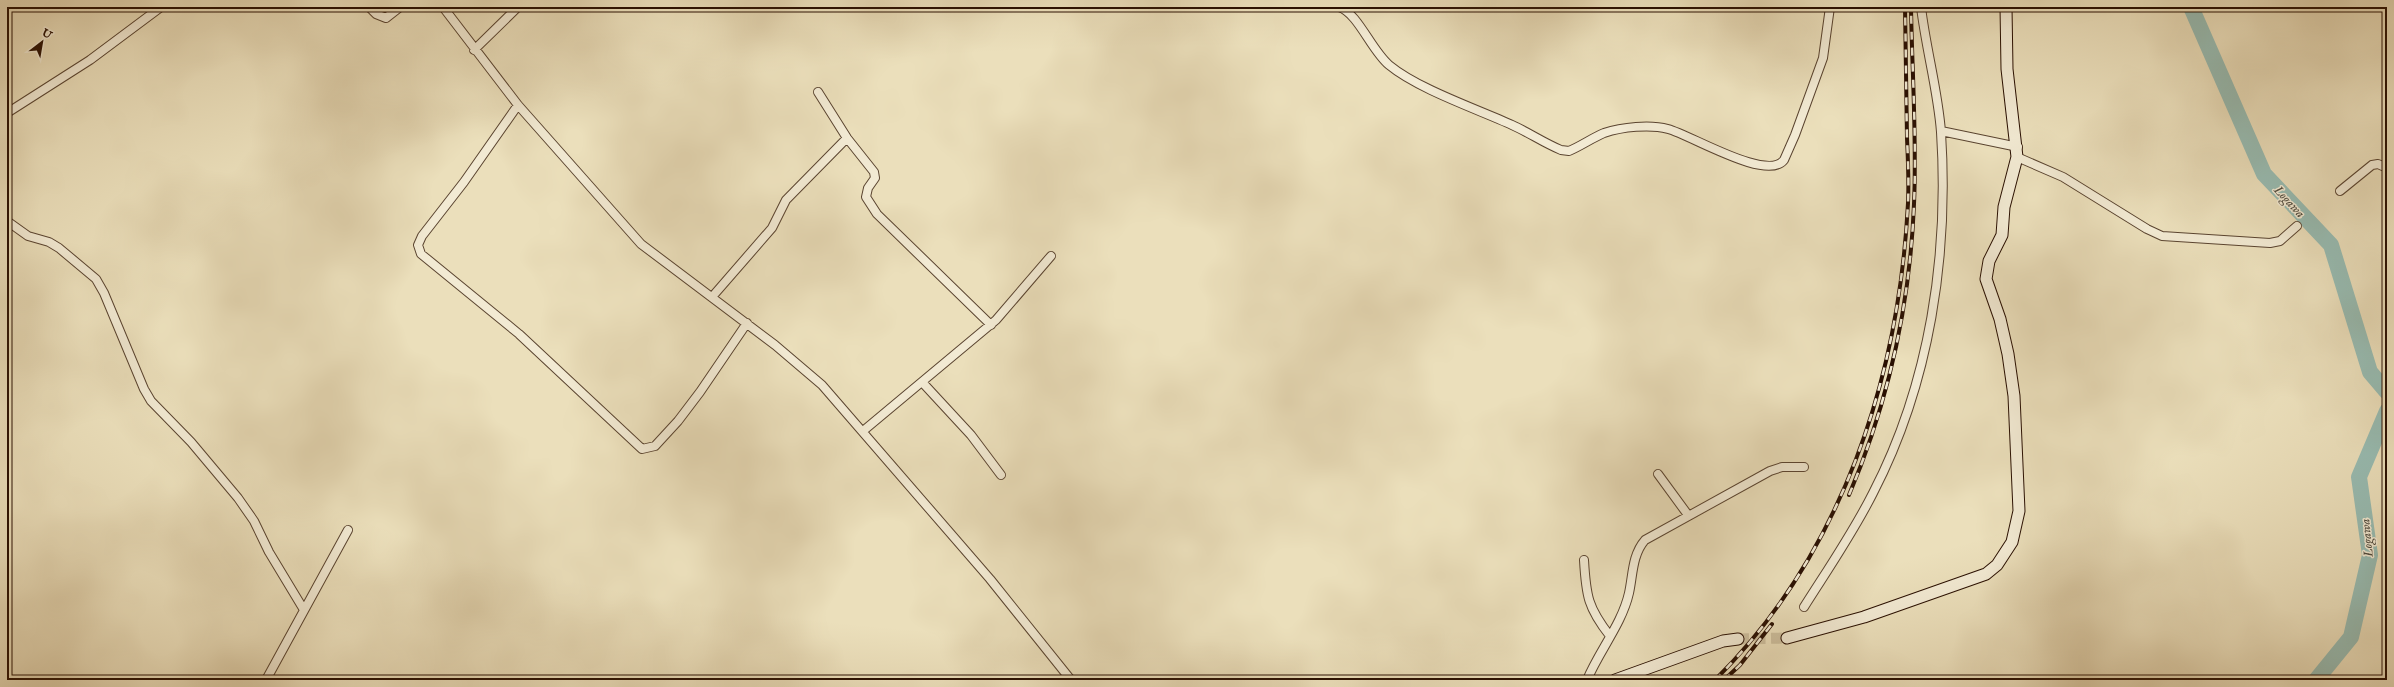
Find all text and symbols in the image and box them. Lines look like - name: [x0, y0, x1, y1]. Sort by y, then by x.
- north arrow: [22, 22, 62, 62]
- text: U: [38, 25, 55, 43]
- water label: Logawa: [2268, 181, 2308, 223]
- water label: Logawa: [2357, 518, 2379, 559]

